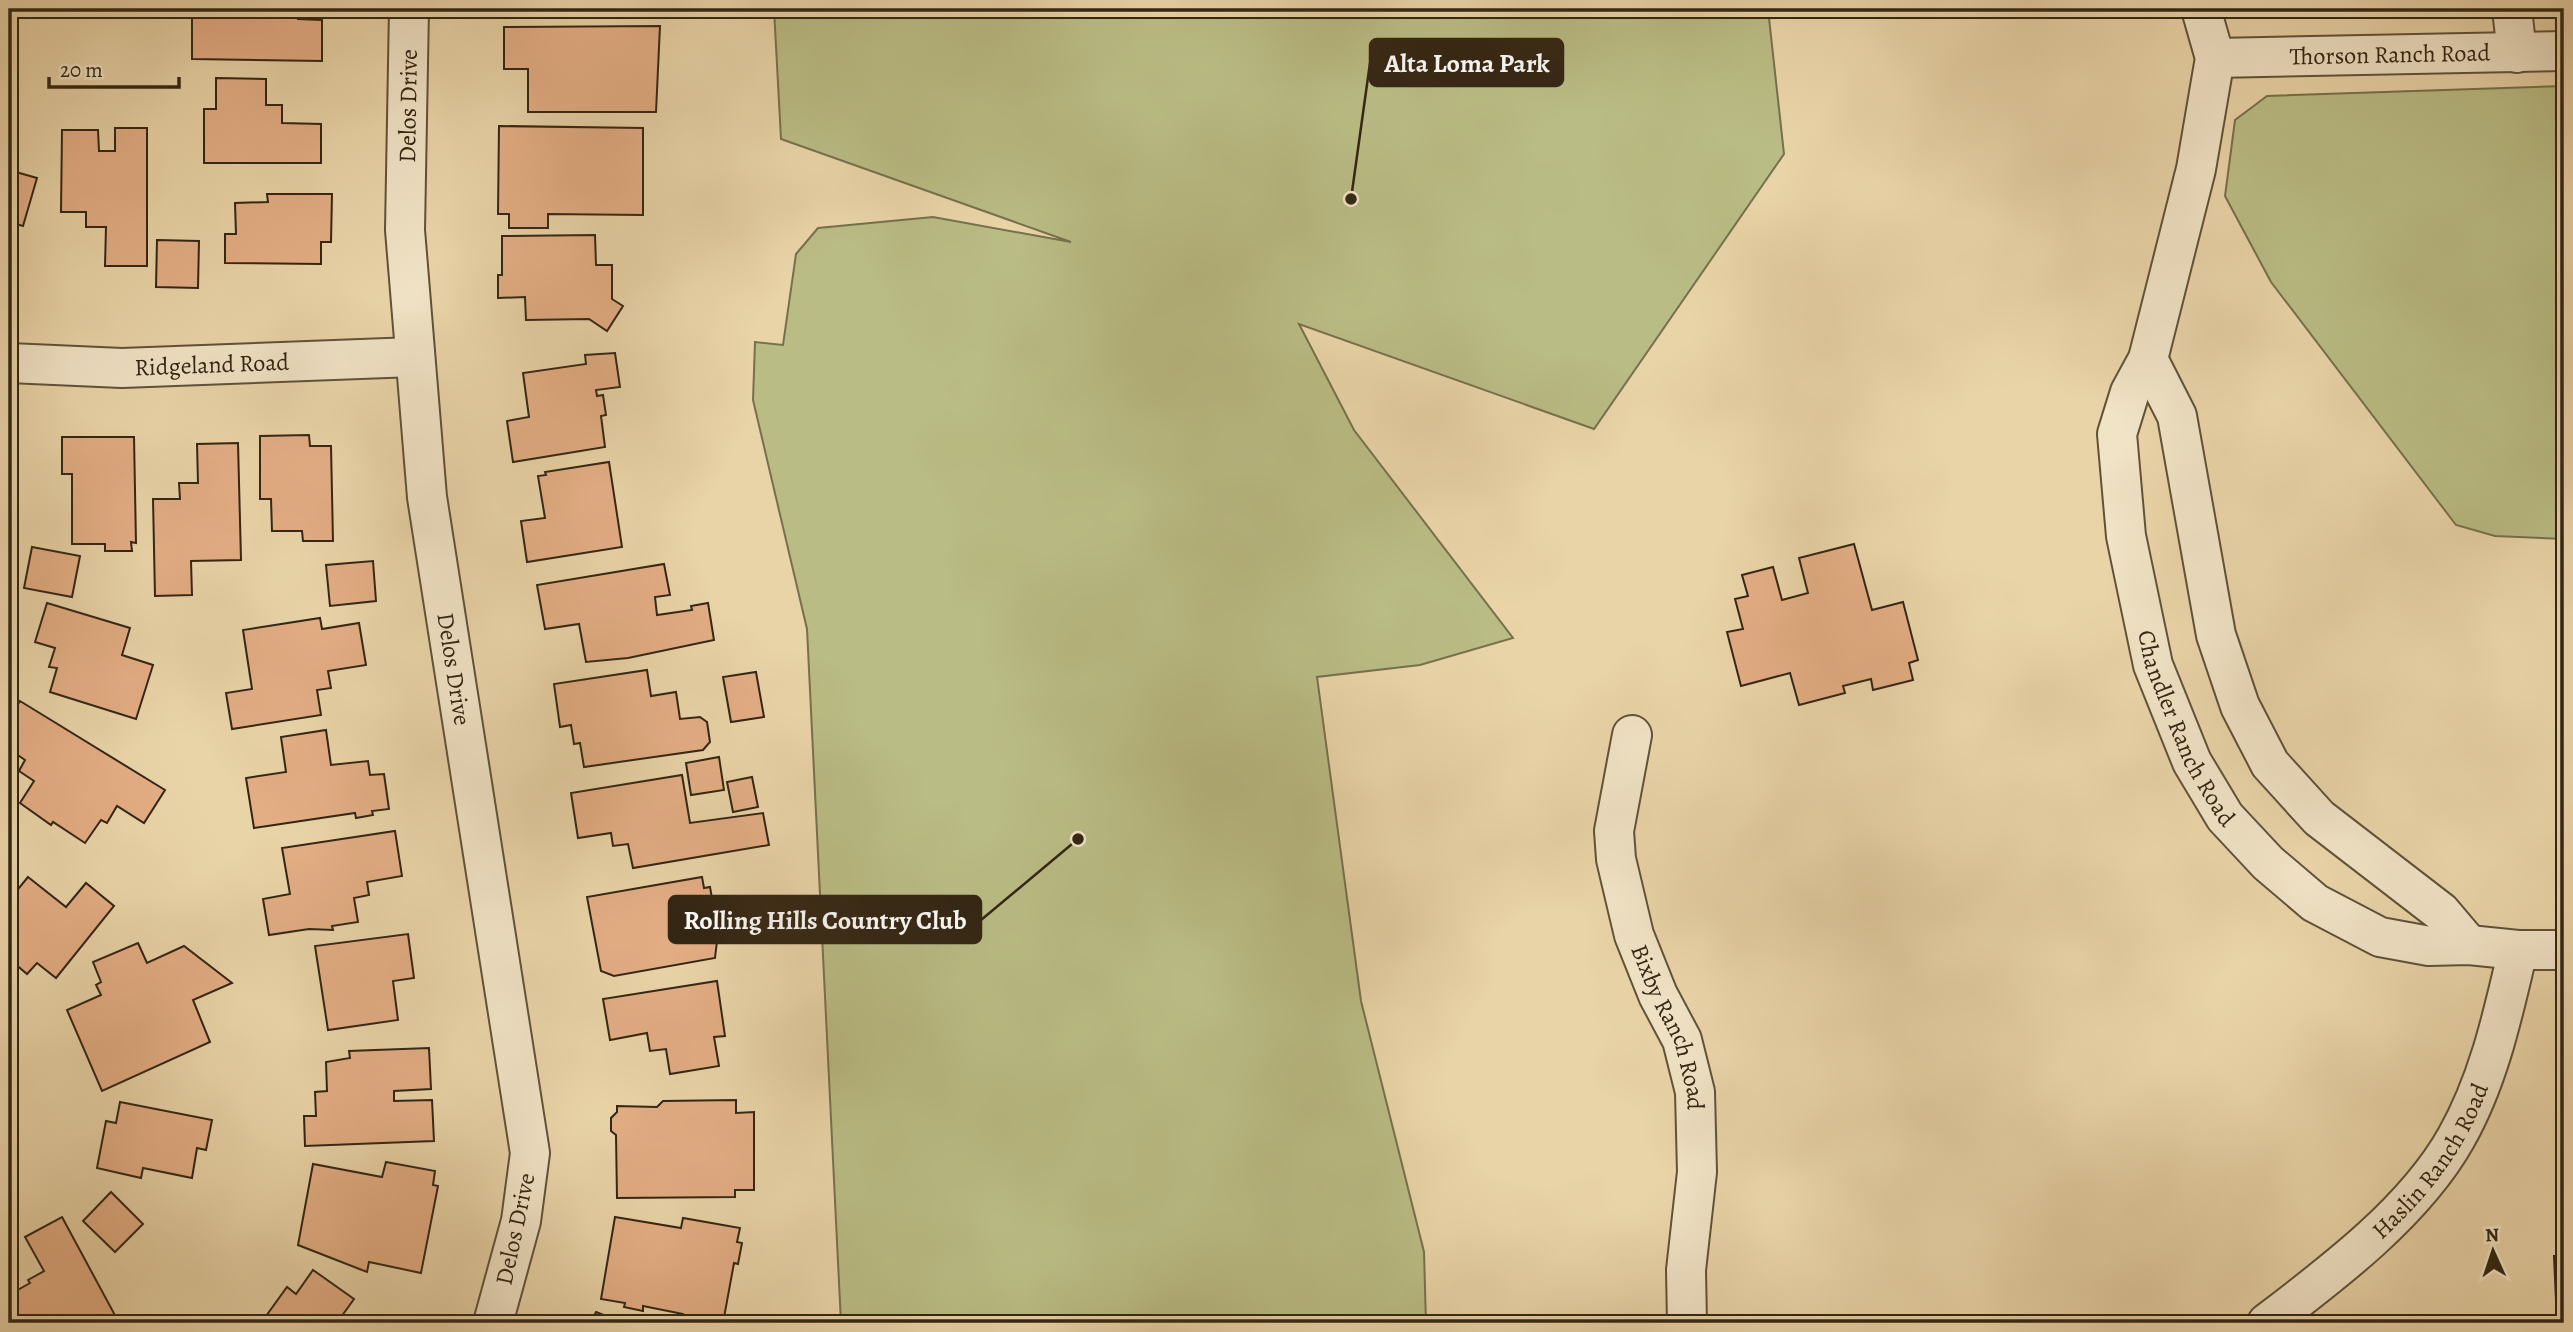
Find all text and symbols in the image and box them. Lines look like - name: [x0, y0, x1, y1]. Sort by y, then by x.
- street label: Thorson Ranch Road: [2289, 36, 2491, 73]
- callout: Alta Loma Park: [1370, 39, 1563, 86]
- scale bar: [49, 46, 178, 90]
- text: Alta Loma Park: [1383, 46, 1550, 81]
- street label: Delos Drive: [391, 49, 425, 163]
- text: 20 m: [60, 56, 103, 84]
- street label: Ridgeland Road: [134, 346, 290, 384]
- street label: Delos Drive: [429, 610, 479, 728]
- street label: Chandler Ranch Road: [2130, 627, 2242, 834]
- callout: Rolling Hills Country Club: [669, 896, 981, 943]
- text: Rolling Hills Country Club: [683, 903, 967, 938]
- street label: Bixby Ranch Road: [1623, 939, 1712, 1110]
- street label: Haslin Ranch Road: [2365, 1078, 2496, 1246]
- street label: Delos Drive: [488, 1170, 542, 1288]
- north arrow: [2458, 1216, 2528, 1286]
- text: N: [2485, 1222, 2500, 1248]

